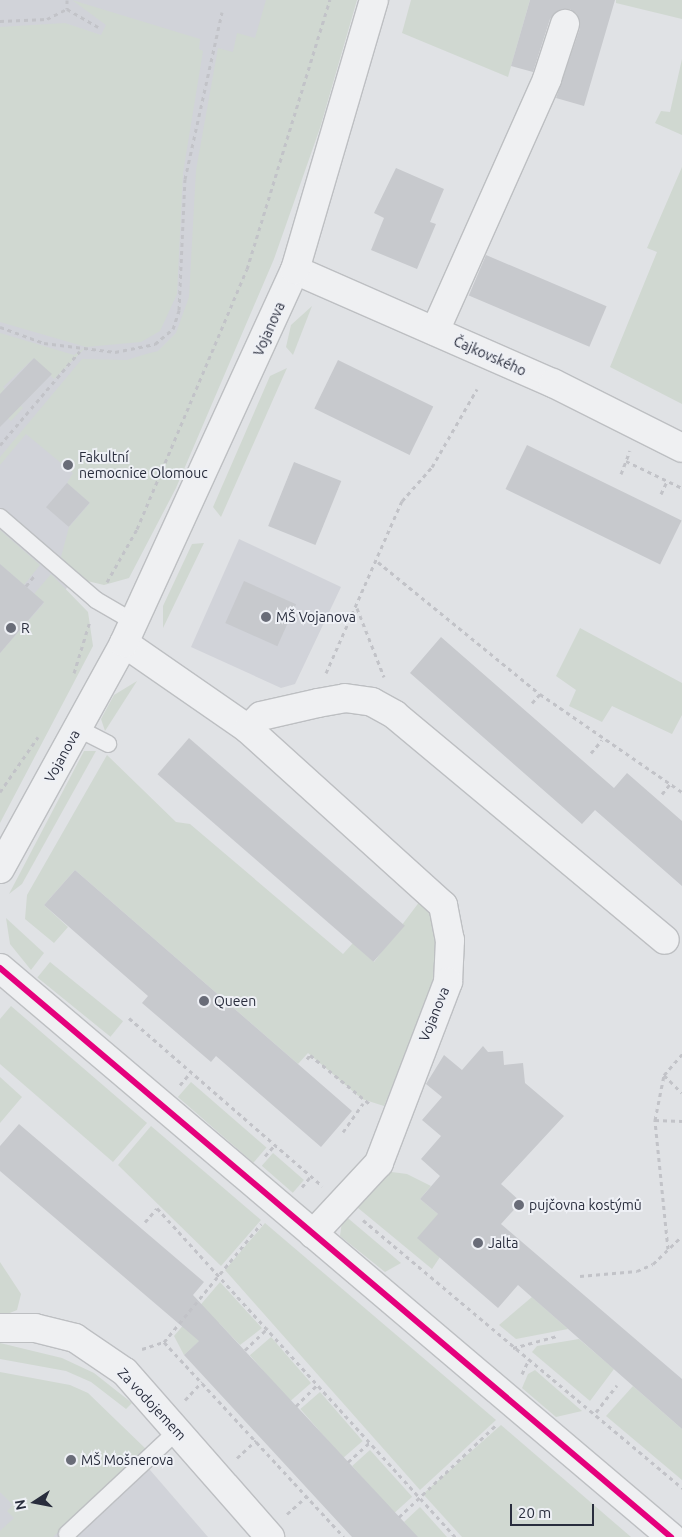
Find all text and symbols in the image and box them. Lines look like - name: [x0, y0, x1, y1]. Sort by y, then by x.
- street label: Vojanova: [250, 299, 288, 359]
- street label: Čajkovského: [451, 333, 529, 379]
- place label: Fakultní nemocnice Olomouc: [79, 449, 208, 482]
- marker: Fakultní nemocnice Olomouc: [61, 458, 75, 472]
- place label: MŠ Vojanova: [276, 609, 356, 625]
- marker: MŠ Vojanova: [260, 611, 272, 623]
- place label: R: [21, 620, 30, 636]
- marker: R: [5, 622, 17, 634]
- street label: Vojanova: [41, 727, 83, 785]
- street label: Vojanova: [415, 984, 453, 1044]
- place label: Queen: [214, 993, 256, 1009]
- marker: Queen: [198, 995, 210, 1007]
- place label: pujčovna kostýmů: [529, 1197, 642, 1213]
- marker: pujčovna kostýmů: [513, 1199, 525, 1211]
- place label: Jalta: [488, 1235, 518, 1251]
- marker: Jalta: [472, 1237, 484, 1249]
- street label: Za vodojemem: [114, 1364, 190, 1444]
- place label: MŠ Mošnerova: [81, 1452, 173, 1468]
- marker: MŠ Mošnerova: [65, 1454, 77, 1466]
- north arrow: [10, 1477, 60, 1527]
- scale bar: [512, 1494, 596, 1526]
- text: N: [11, 1498, 29, 1512]
- text: 20 m: [518, 1504, 551, 1521]

